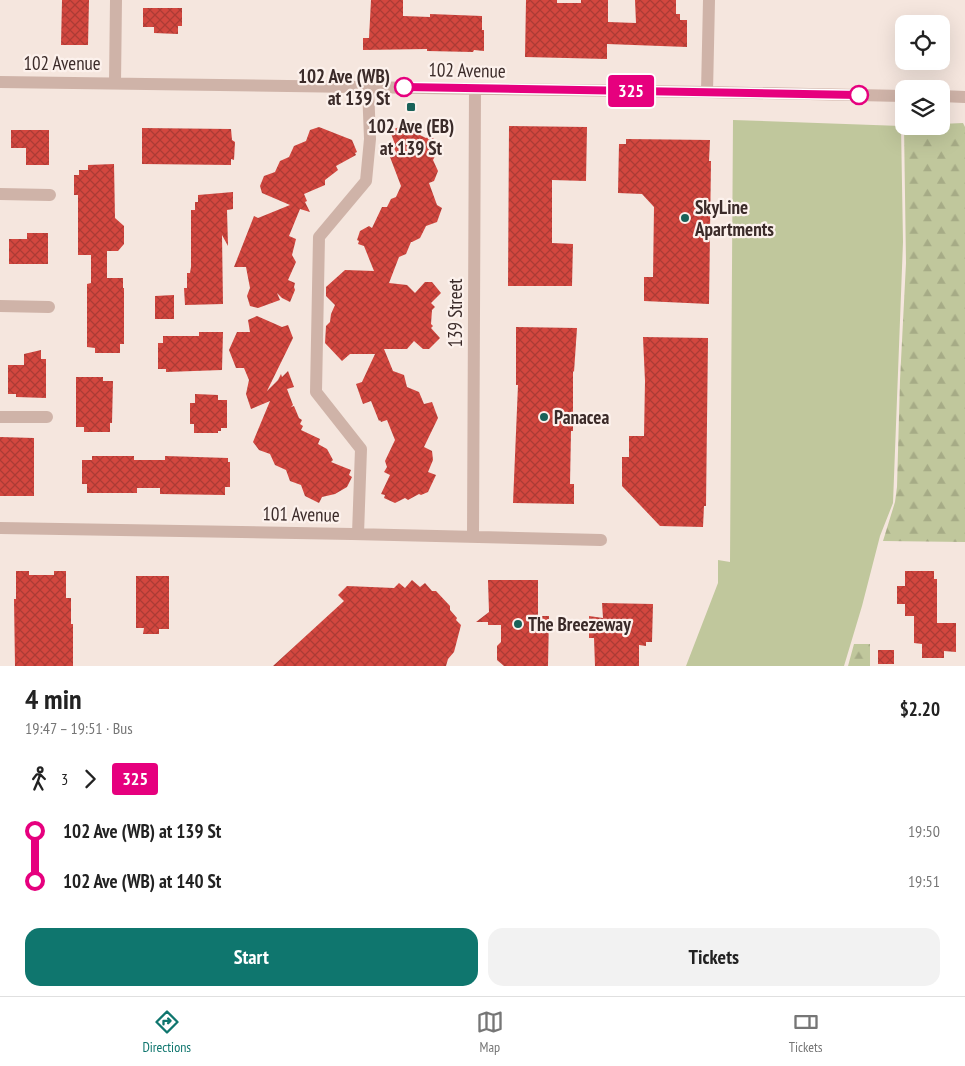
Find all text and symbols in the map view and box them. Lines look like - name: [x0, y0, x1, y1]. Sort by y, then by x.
- map controls: [895, 15, 950, 135]
- button: locate: [895, 15, 950, 70]
- street label: 102 Avenue: [23, 51, 101, 75]
- street label: 102 Avenue: [428, 57, 506, 83]
- place label: 102 Ave (WB) at 139 St: [298, 64, 390, 110]
- line badge: 325: [602, 75, 660, 107]
- marker: 102 Ave (WB) at 139 St: [394, 77, 414, 97]
- text: 325: [618, 79, 644, 102]
- button: layers: [895, 80, 950, 135]
- unlabelled marker: [849, 85, 869, 105]
- marker: 102 Ave (EB) at 139 St: [405, 101, 417, 113]
- place label: 102 Ave (EB) at 139 St: [368, 114, 454, 160]
- place label: SkyLine Apartments: [694, 195, 774, 241]
- marker: SkyLine Apartments: [679, 212, 691, 224]
- street label: 139 Street: [443, 278, 467, 348]
- place label: Panacea: [554, 405, 609, 429]
- marker: Panacea: [538, 411, 550, 423]
- street label: 101 Avenue: [262, 501, 340, 527]
- place label: The Breezeway: [528, 612, 631, 636]
- marker: The Breezeway: [512, 618, 524, 630]
- text: 4 min: [25, 680, 82, 717]
- text: $2.20: [900, 697, 940, 721]
- text: 19:47 – 19:51 · Bus: [25, 718, 133, 738]
- icon: walk: [25, 765, 53, 793]
- icon: forward: [76, 765, 104, 793]
- text: 325: [122, 767, 148, 790]
- text: 3: [61, 769, 68, 789]
- text: 102 Ave (WB) at 139 St: [63, 819, 221, 843]
- text: 19:50: [908, 821, 940, 841]
- text: 102 Ave (WB) at 140 St: [63, 869, 221, 893]
- text: 19:51: [908, 871, 940, 891]
- button: Start: [25, 928, 478, 986]
- button: Tickets: [488, 928, 940, 986]
- tab: Directions: [142, 1008, 191, 1056]
- tab: Map: [476, 1008, 504, 1056]
- tab: Tickets: [789, 1008, 823, 1056]

